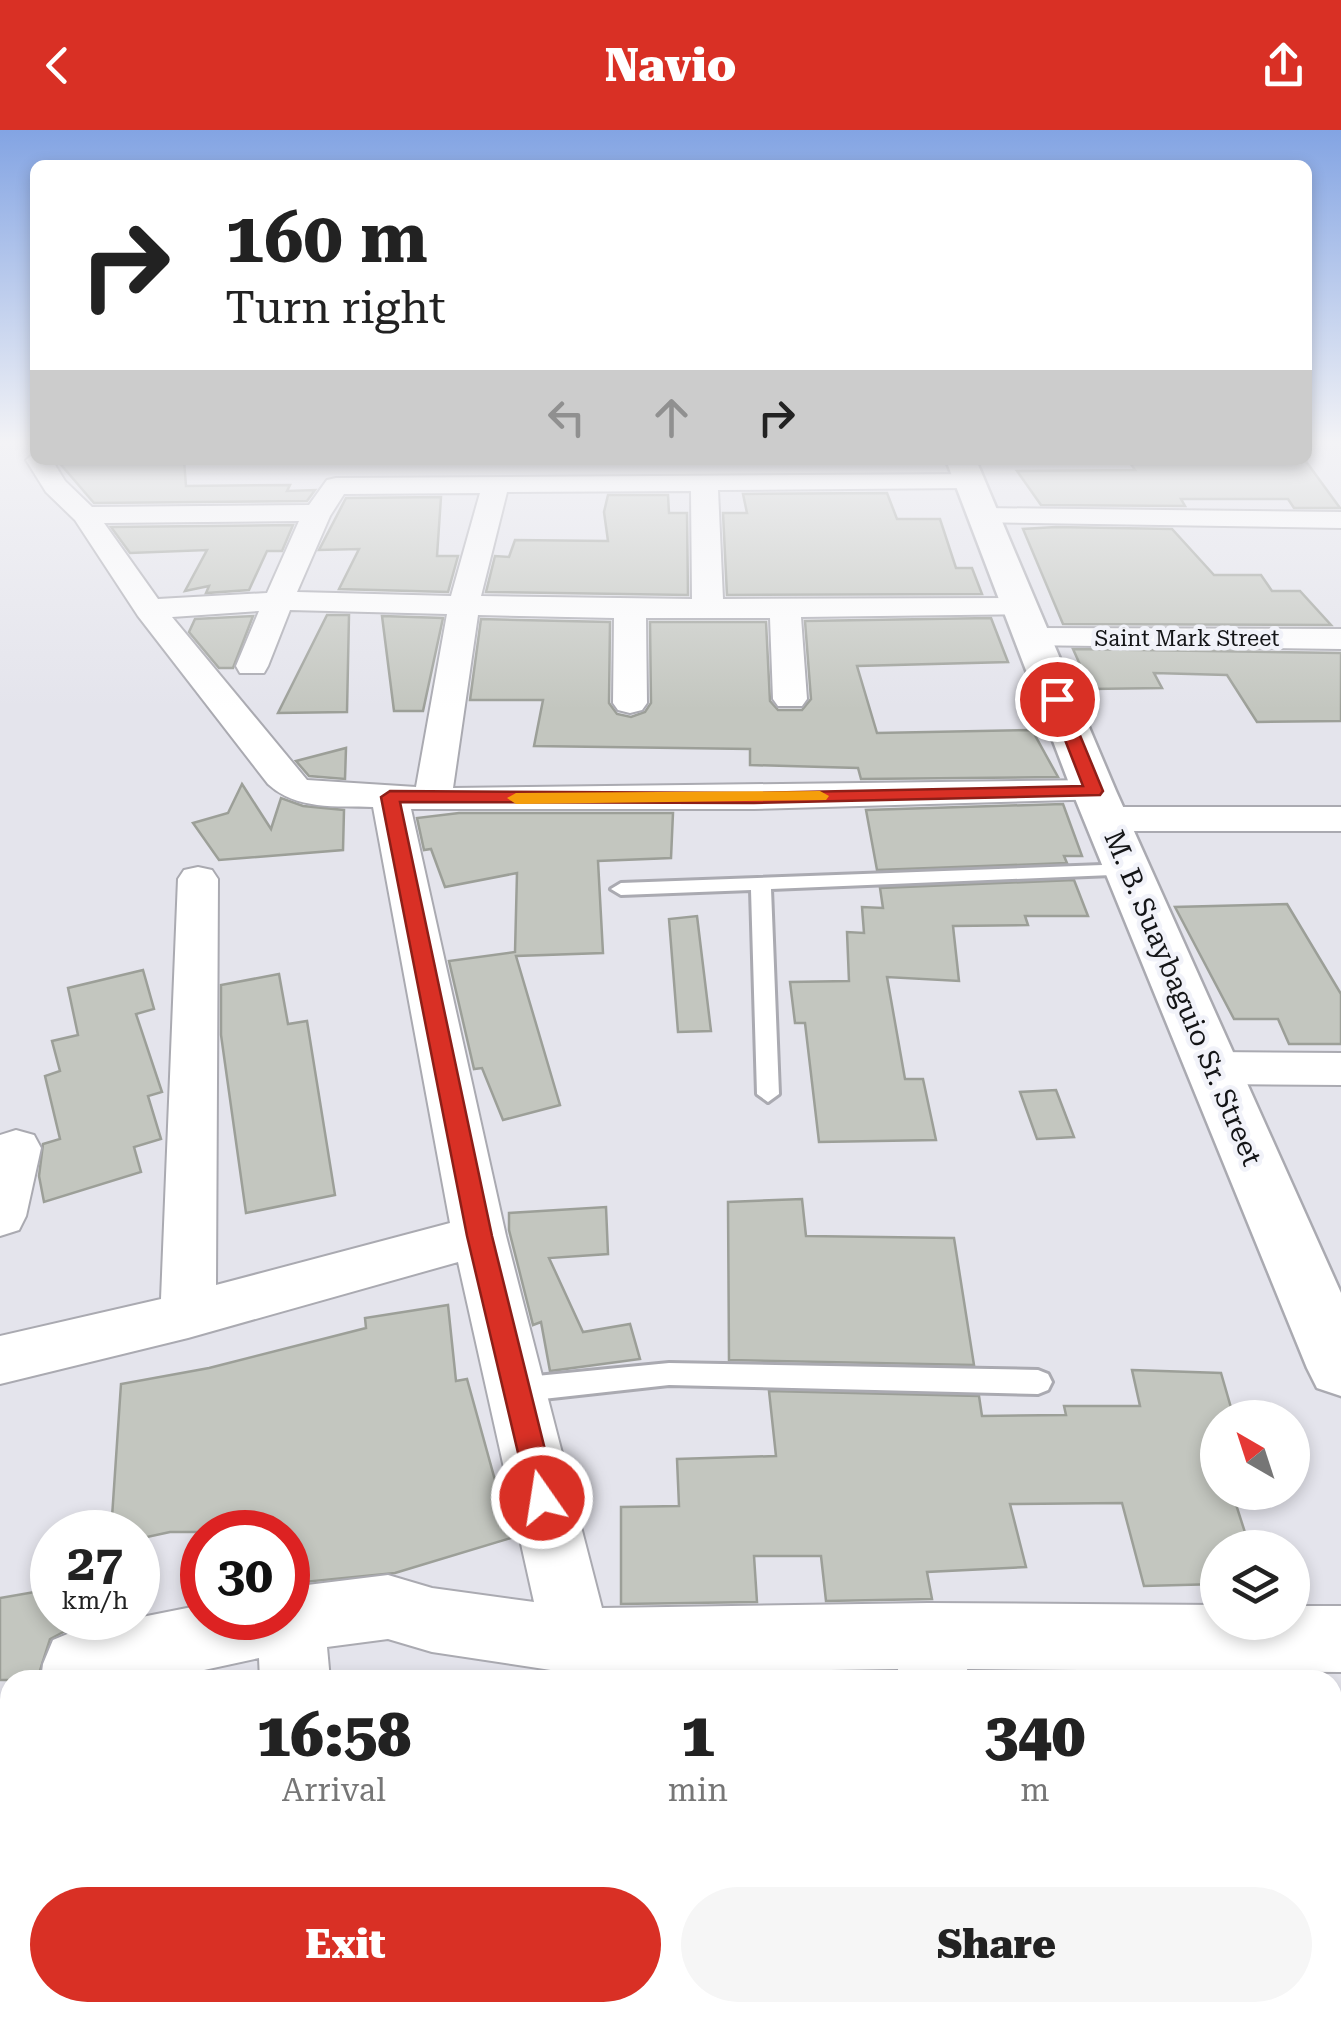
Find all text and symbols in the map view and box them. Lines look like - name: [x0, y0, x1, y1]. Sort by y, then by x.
- icon: back: [30, 38, 85, 93]
- icon: share: [1256, 38, 1311, 93]
- text: Navio: [605, 39, 736, 92]
- text: 160 m: [225, 197, 428, 279]
- icon: right: [60, 200, 190, 330]
- text: Turn right: [225, 281, 446, 334]
- icon: left: [539, 390, 594, 445]
- icon: ahead: [644, 390, 699, 445]
- icon: right: [749, 390, 804, 445]
- street label: Saint Mark Street: [1094, 626, 1280, 651]
- pin: [1015, 657, 1100, 742]
- icon: arrive: [1030, 672, 1085, 727]
- street label: M. B. Suaybaguio Sr. Street: [1097, 825, 1269, 1171]
- north arrow: [1200, 1400, 1310, 1510]
- map controls: [1200, 1400, 1310, 1640]
- position arrow: [490, 1446, 594, 1550]
- speed limit sign: 30: [180, 1510, 310, 1640]
- button: layers: [1200, 1530, 1310, 1640]
- text: 27: [67, 1534, 123, 1592]
- text: km/h: [62, 1586, 128, 1615]
- text: 16:58: [257, 1700, 411, 1771]
- text: 1: [681, 1700, 715, 1771]
- text: 340: [984, 1700, 1085, 1771]
- text: Arrival: [282, 1771, 386, 1809]
- text: min: [668, 1771, 728, 1809]
- text: m: [1020, 1771, 1049, 1809]
- button: Exit: [30, 1887, 661, 2002]
- button: Share: [681, 1887, 1312, 2002]

